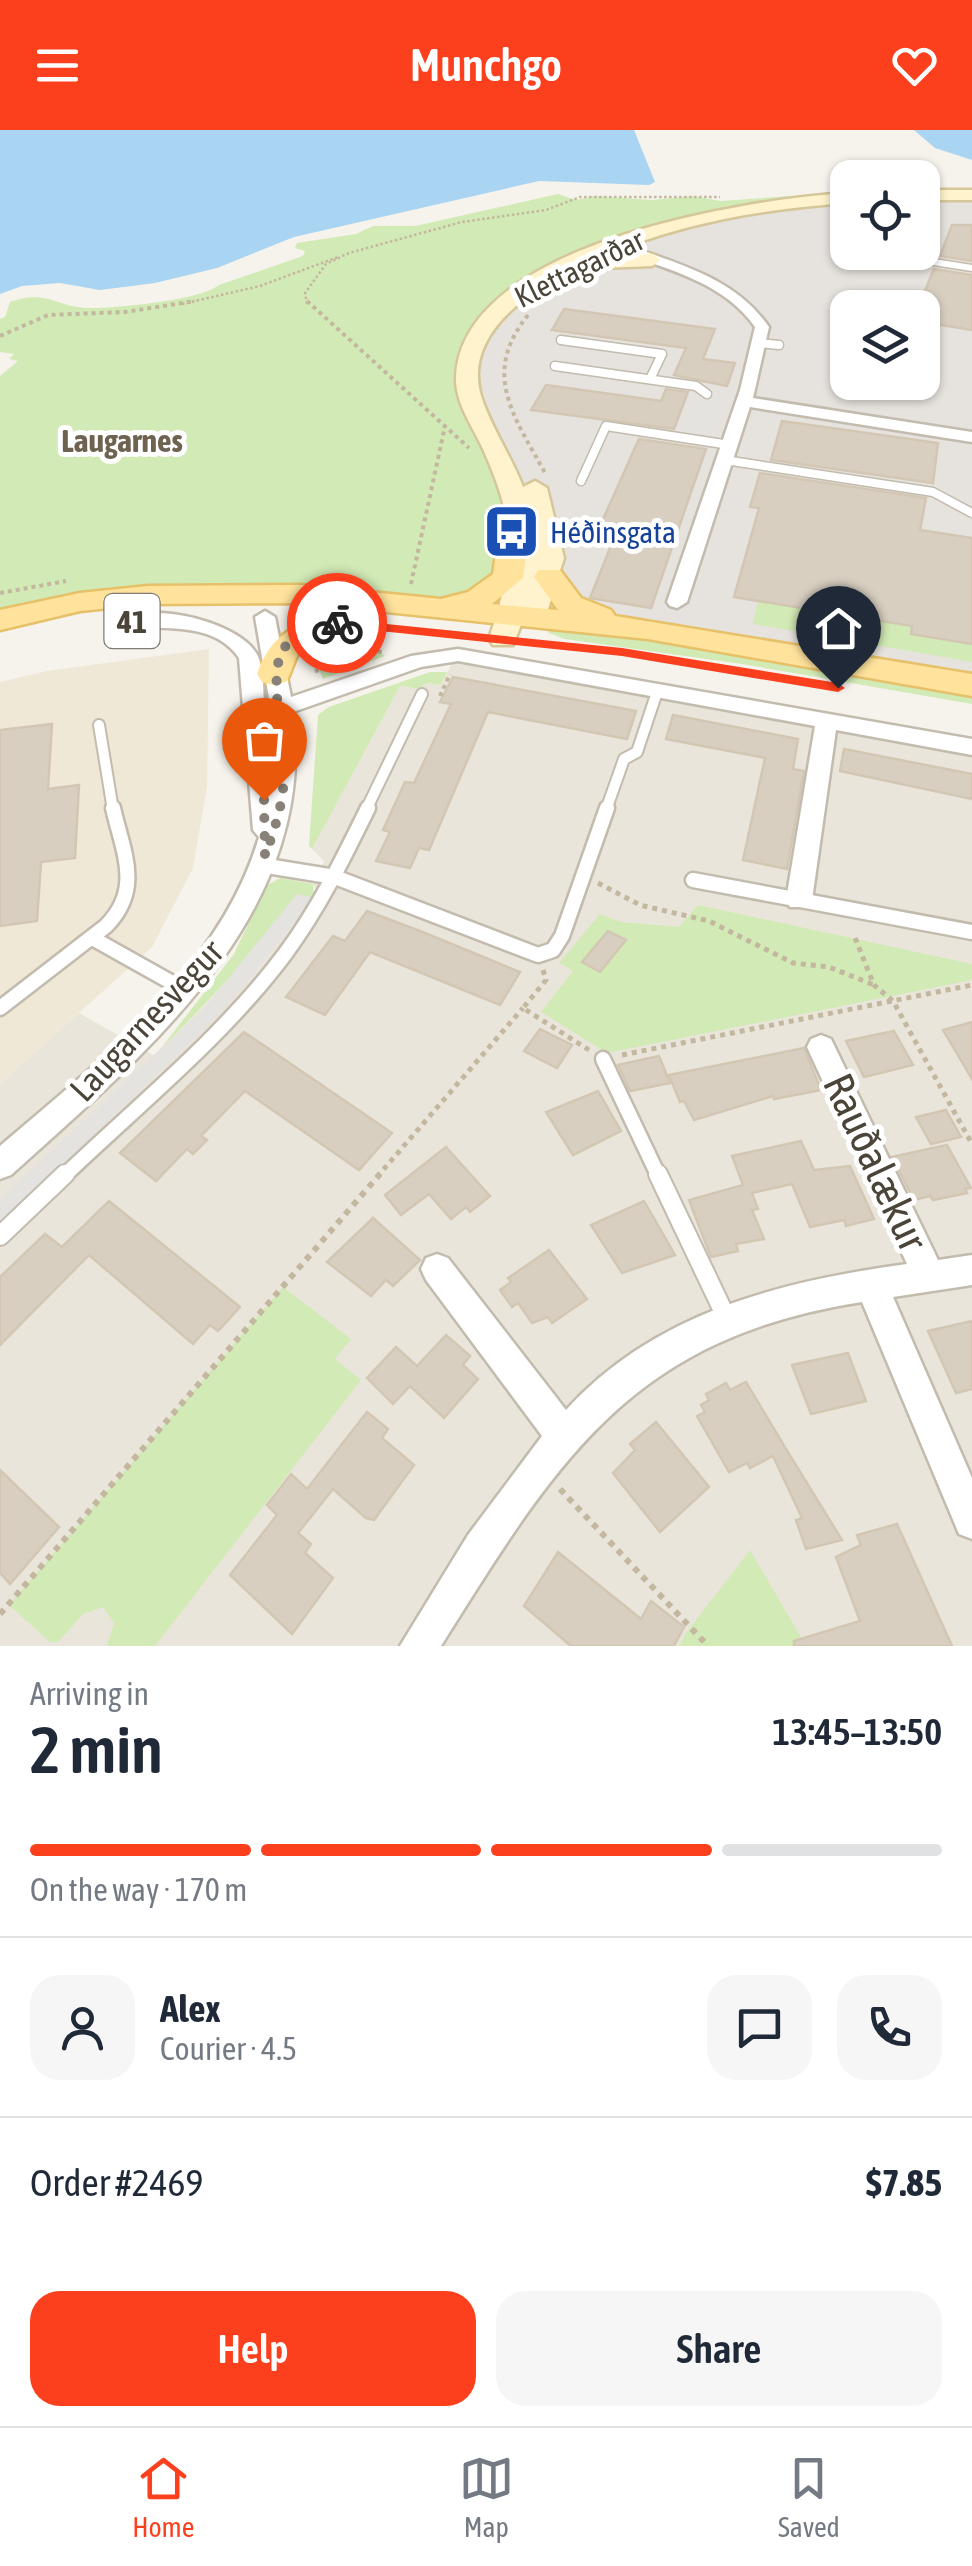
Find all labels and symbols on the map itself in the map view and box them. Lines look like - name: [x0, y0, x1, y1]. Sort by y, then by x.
- street label: Klettagarðar: [509, 222, 650, 314]
- district label: Laugarnes: [61, 422, 183, 459]
- bus stop icon: Héðinsgata: [481, 502, 541, 562]
- place label: Héðinsgata: [550, 515, 676, 549]
- courier: [287, 573, 387, 673]
- pin: [796, 586, 881, 689]
- road number: 41: [104, 594, 160, 648]
- pin: [222, 698, 307, 801]
- street label: Laugarnesvegur: [61, 931, 231, 1109]
- street label: Rauðalækur: [814, 1066, 938, 1259]

